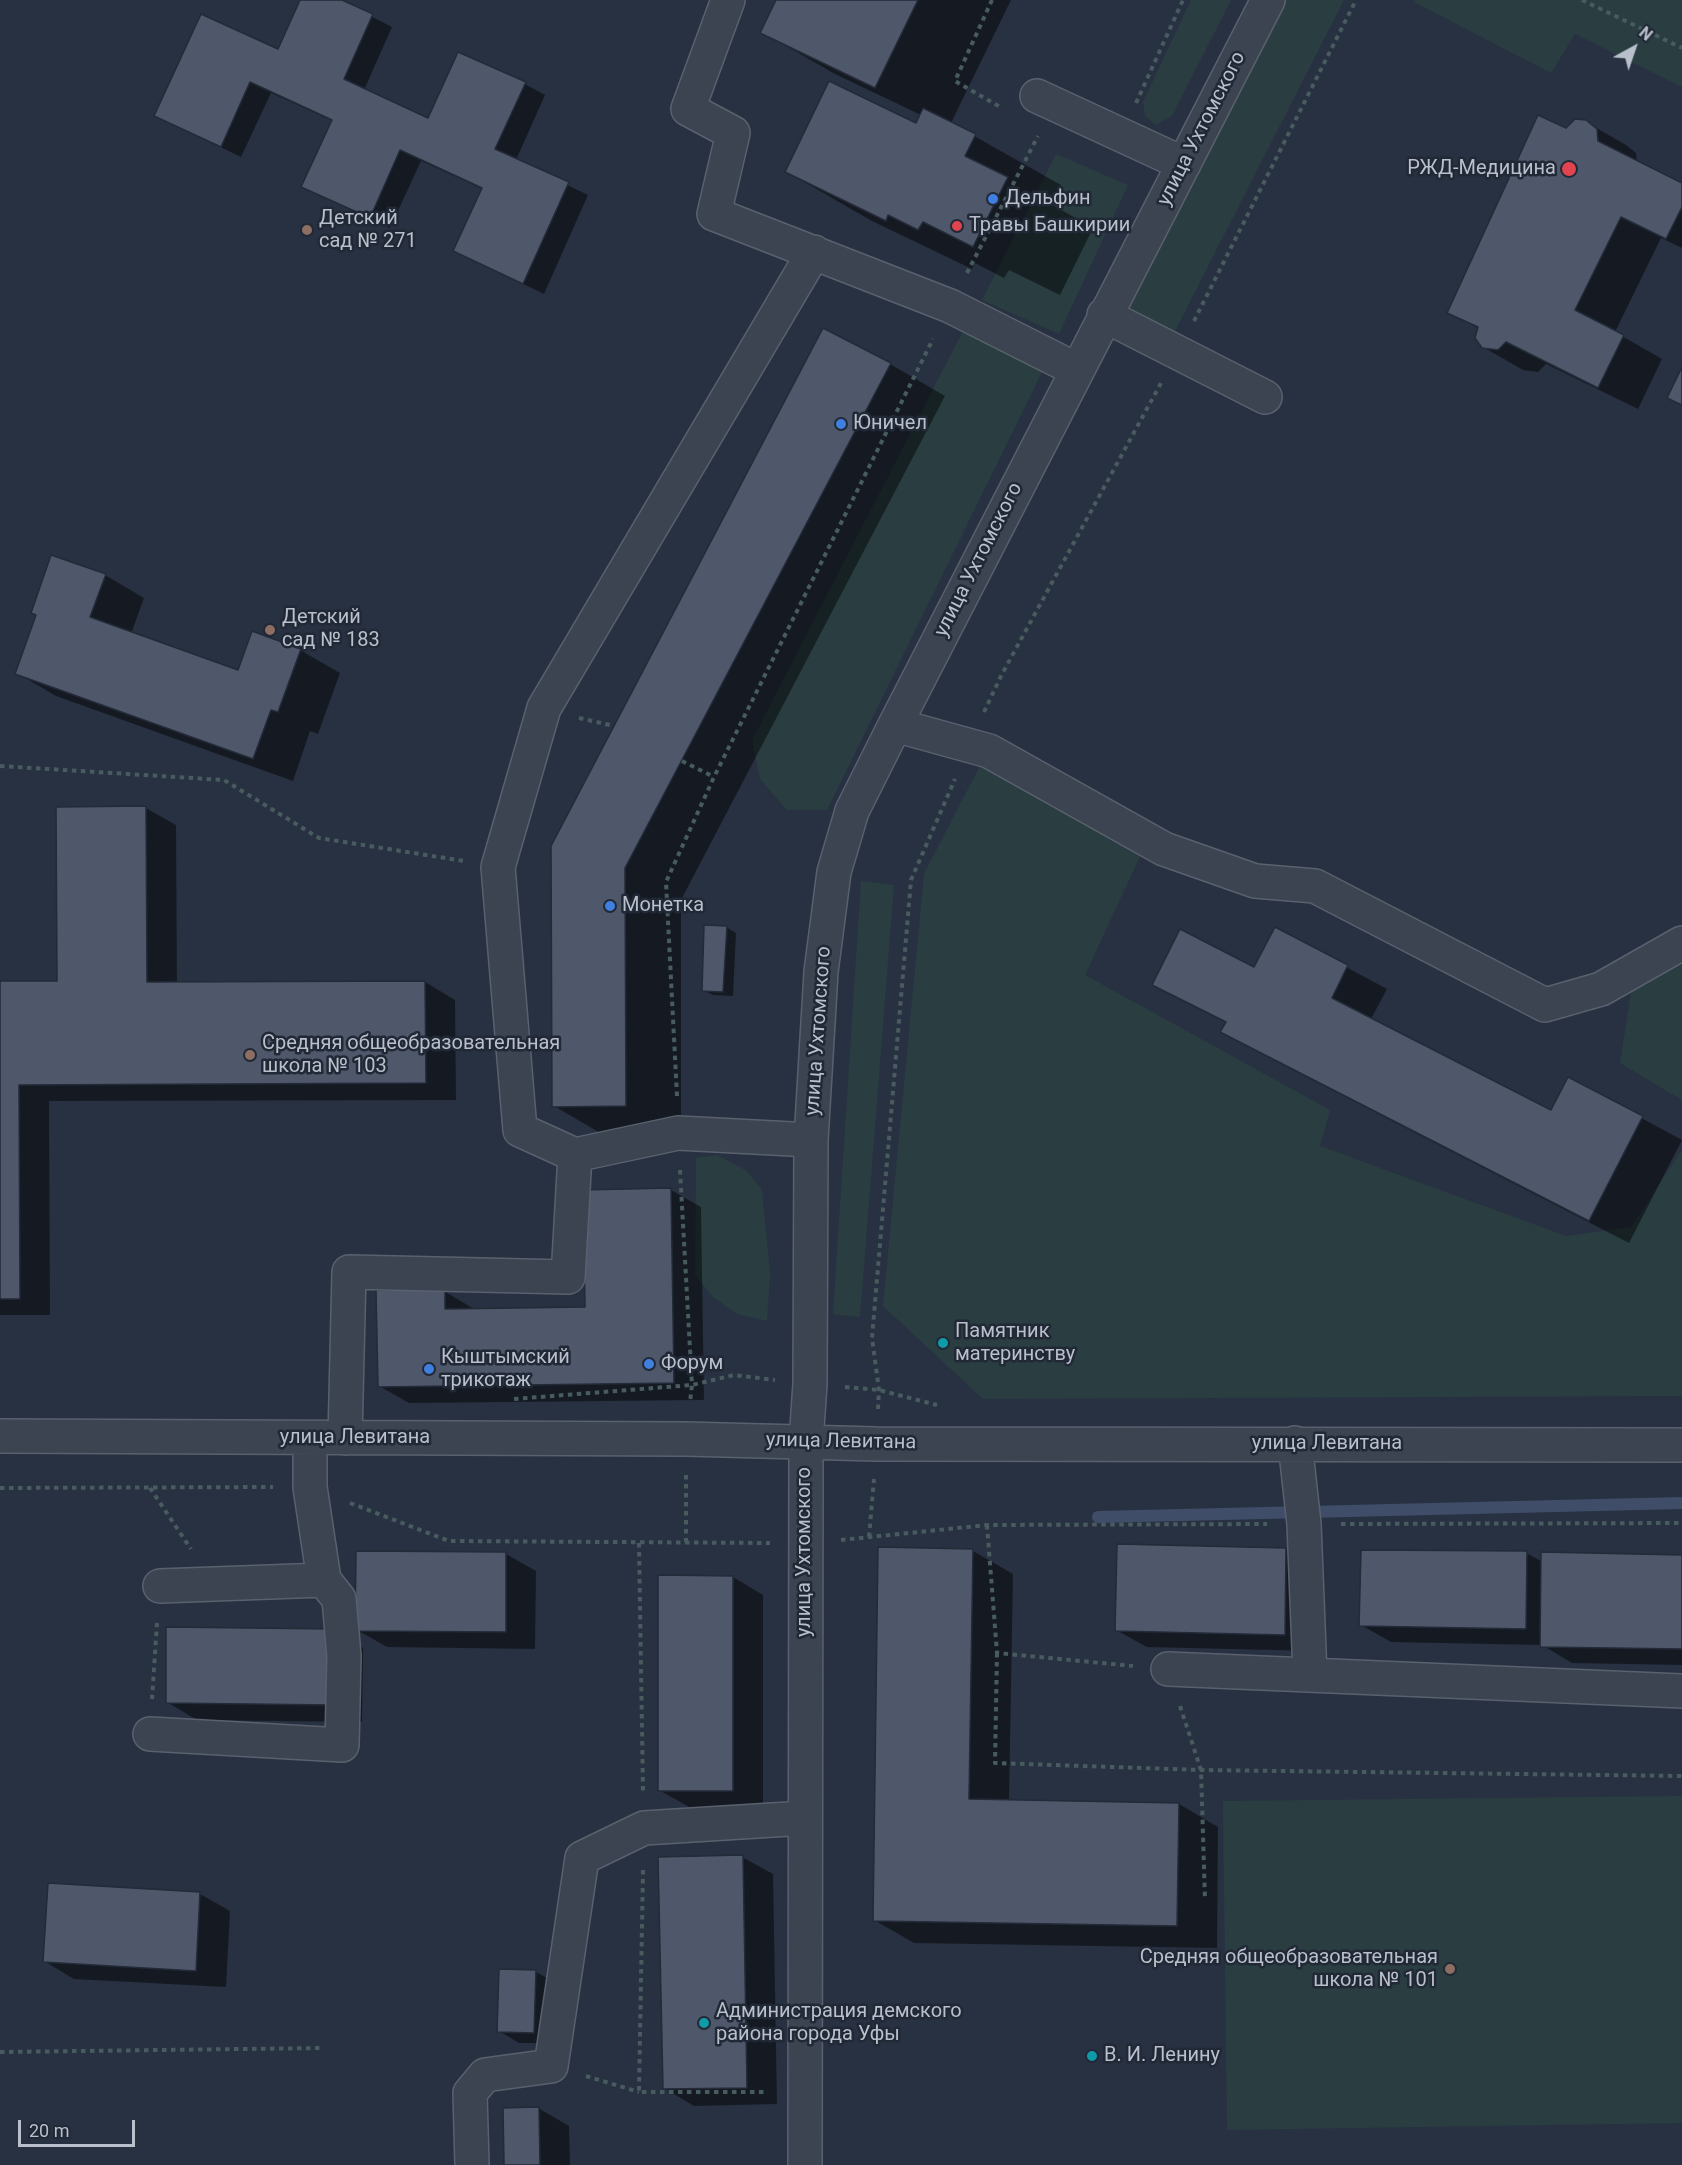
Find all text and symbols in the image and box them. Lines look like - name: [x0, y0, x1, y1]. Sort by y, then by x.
- north arrow: [1604, 18, 1664, 78]
- text: N: [1635, 23, 1656, 45]
- street label: улица Ухтомского: [1153, 48, 1251, 210]
- place label: РЖД-Медицина: [1407, 157, 1556, 181]
- marker: РЖД-Медицина: [1560, 160, 1578, 178]
- place label: Дельфин: [1005, 187, 1091, 211]
- marker: Дельфин: [986, 192, 1000, 206]
- place label: Детский сад № 271: [319, 207, 417, 254]
- place label: Травы Башкирии: [969, 214, 1130, 238]
- marker: Травы Башкирии: [950, 219, 964, 233]
- marker: Детский сад № 271: [300, 223, 314, 237]
- place label: Юничел: [853, 412, 927, 436]
- marker: Юничел: [834, 417, 848, 431]
- street label: улица Ухтомского: [930, 479, 1028, 641]
- place label: Детский сад № 183: [282, 606, 380, 653]
- marker: Детский сад № 183: [263, 623, 277, 637]
- place label: Монетка: [622, 894, 704, 918]
- marker: Монетка: [603, 899, 617, 913]
- street label: улица Ухтомского: [801, 945, 837, 1117]
- place label: Средняя общеобразовательная школа № 103: [262, 1032, 560, 1079]
- marker: Средняя общеобразовательная школа № 103: [243, 1048, 257, 1062]
- place label: Памятник материнству: [955, 1320, 1075, 1367]
- marker: Памятник материнству: [936, 1336, 950, 1350]
- place label: Кыштымский трикотаж: [441, 1346, 570, 1393]
- place label: Форум: [661, 1352, 723, 1376]
- marker: Форум: [642, 1357, 656, 1371]
- marker: Кыштымский трикотаж: [422, 1362, 436, 1376]
- street label: улица Левитана: [280, 1426, 430, 1450]
- street label: улица Левитана: [766, 1429, 916, 1455]
- street label: улица Левитана: [1252, 1432, 1402, 1456]
- street label: улица Ухтомского: [793, 1467, 817, 1637]
- place label: Средняя общеобразовательная школа № 101: [1140, 1946, 1438, 1993]
- marker: Средняя общеобразовательная школа № 101: [1443, 1962, 1457, 1976]
- place label: Администрация демского района города Уфы: [716, 2000, 962, 2047]
- marker: Администрация демского района города Уфы: [697, 2016, 711, 2030]
- place label: В. И. Ленину: [1104, 2044, 1220, 2068]
- marker: В. И. Ленину: [1085, 2049, 1099, 2063]
- scale bar: [21, 2108, 138, 2146]
- text: 20 m: [29, 2120, 69, 2141]

